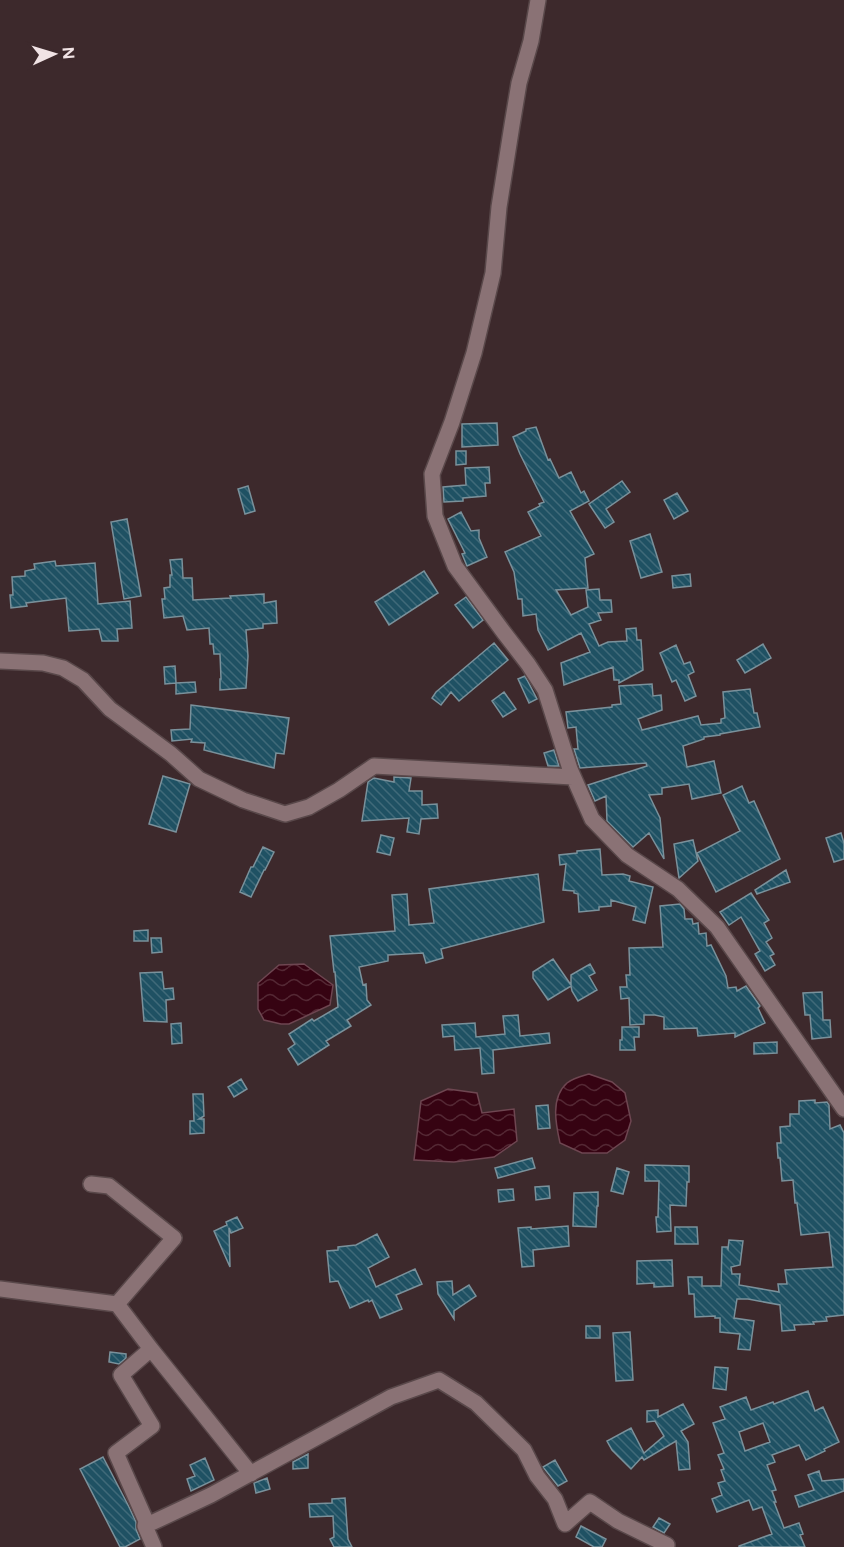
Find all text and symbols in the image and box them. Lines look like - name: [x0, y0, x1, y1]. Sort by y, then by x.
- north arrow: [24, 24, 84, 84]
- text: N: [59, 46, 78, 60]

